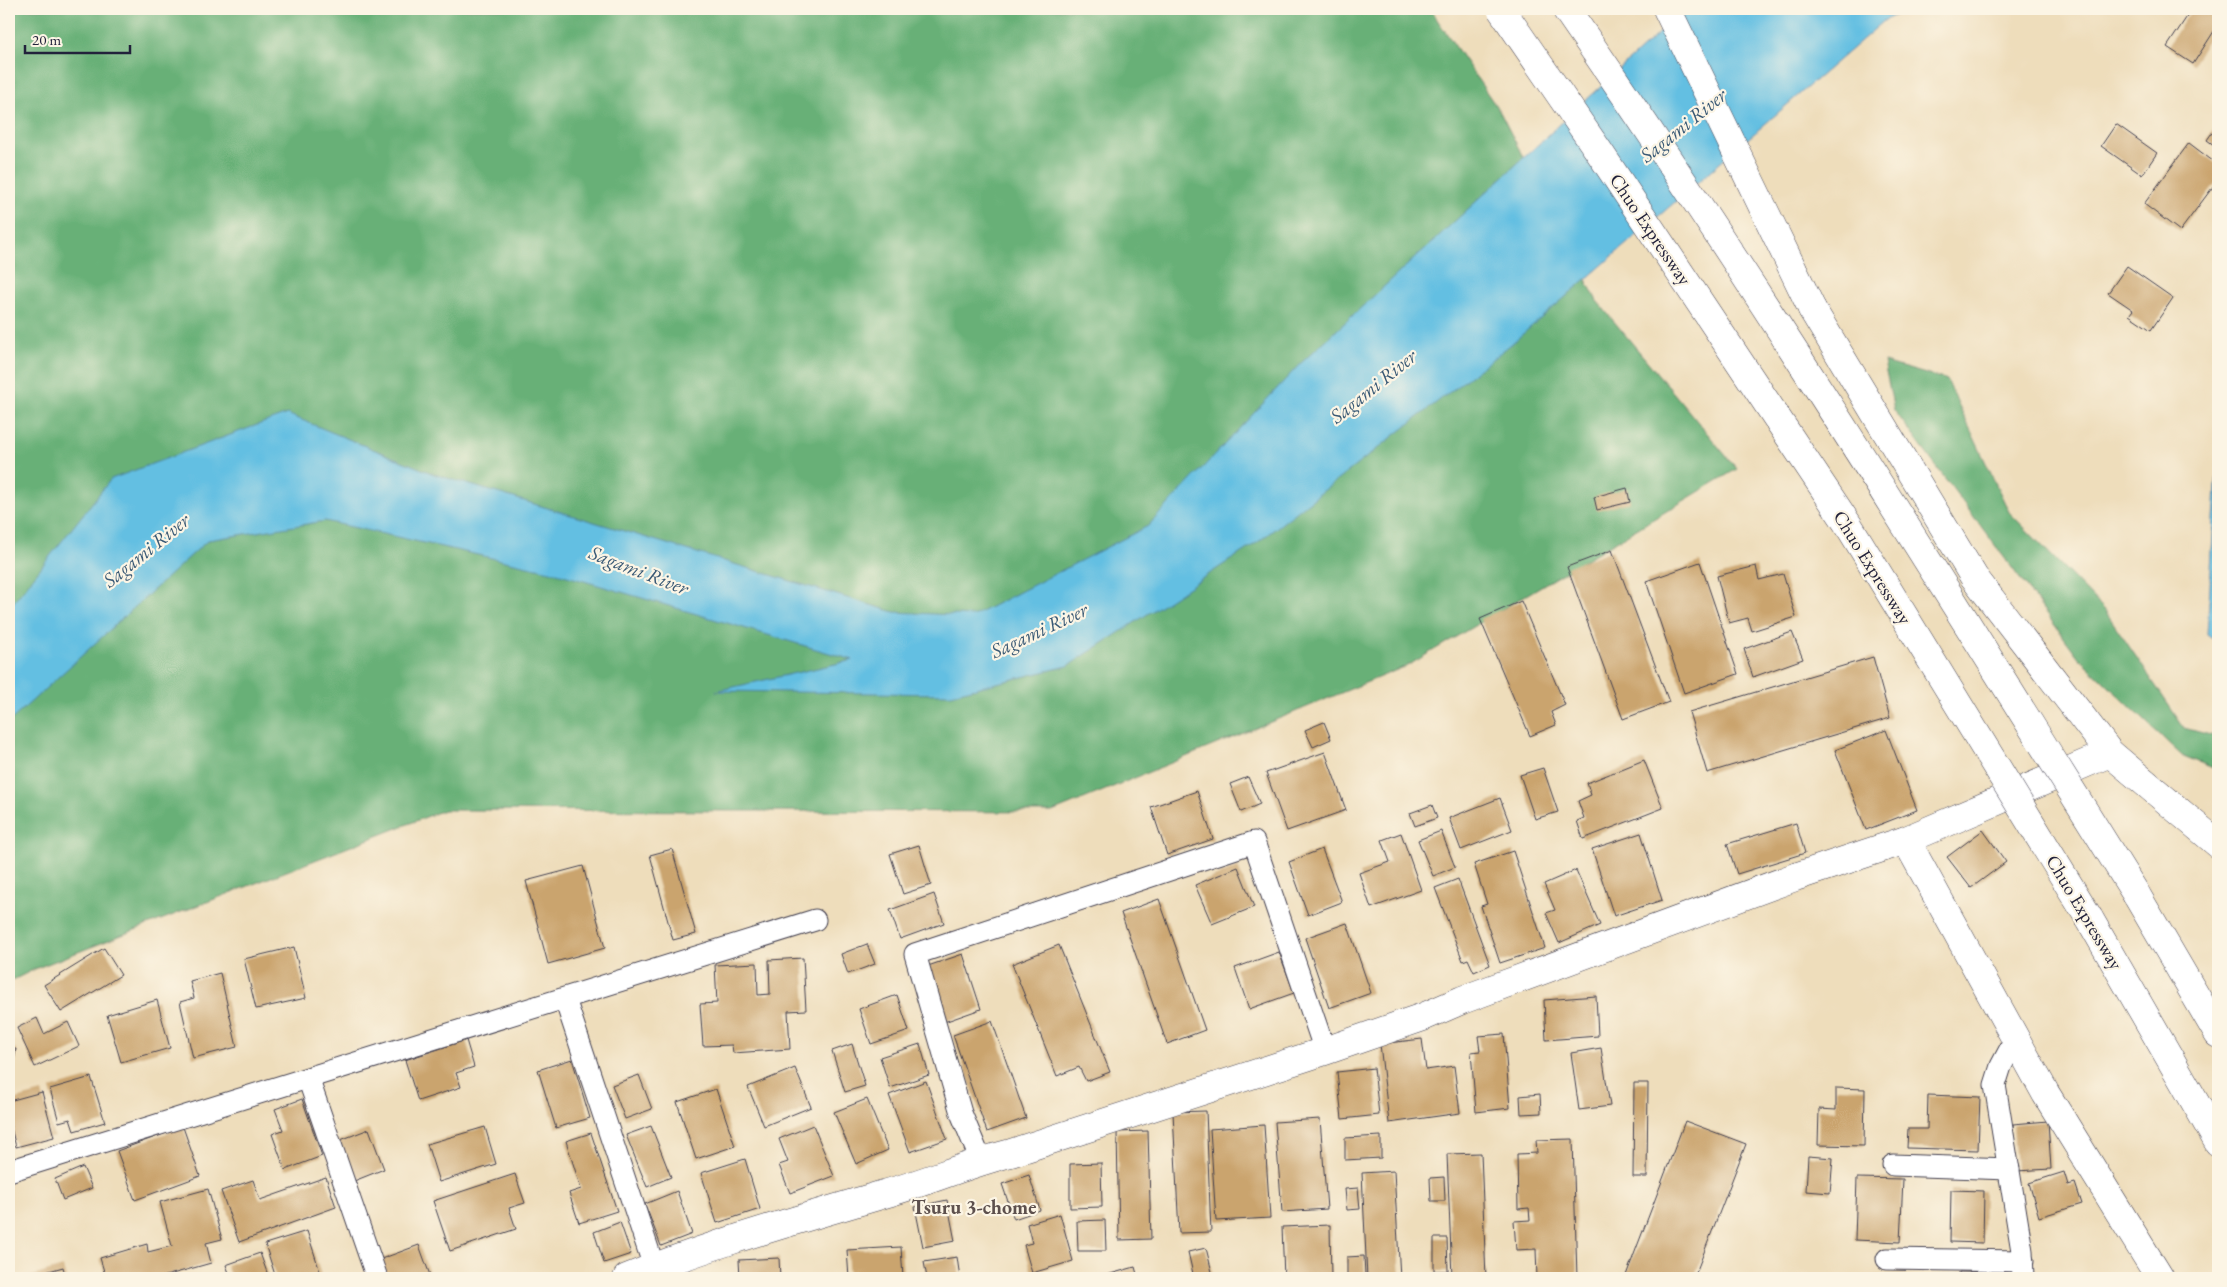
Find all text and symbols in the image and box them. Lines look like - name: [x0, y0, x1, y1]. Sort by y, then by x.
- scale bar: [25, 22, 130, 54]
- text: 20 m: [32, 30, 61, 49]
- water label: Sagami River: [1633, 81, 1733, 169]
- street label: Chuo Expressway: [1604, 169, 1698, 291]
- water label: Sagami River: [1323, 342, 1423, 430]
- water label: Sagami River: [96, 506, 196, 594]
- street label: Chuo Expressway: [1828, 506, 1918, 629]
- water label: Sagami River: [585, 539, 694, 601]
- water label: Sagami River: [985, 596, 1093, 664]
- street label: Chuo Expressway: [2040, 850, 2129, 975]
- district label: Tsuru 3-chome: [911, 1194, 1037, 1220]

